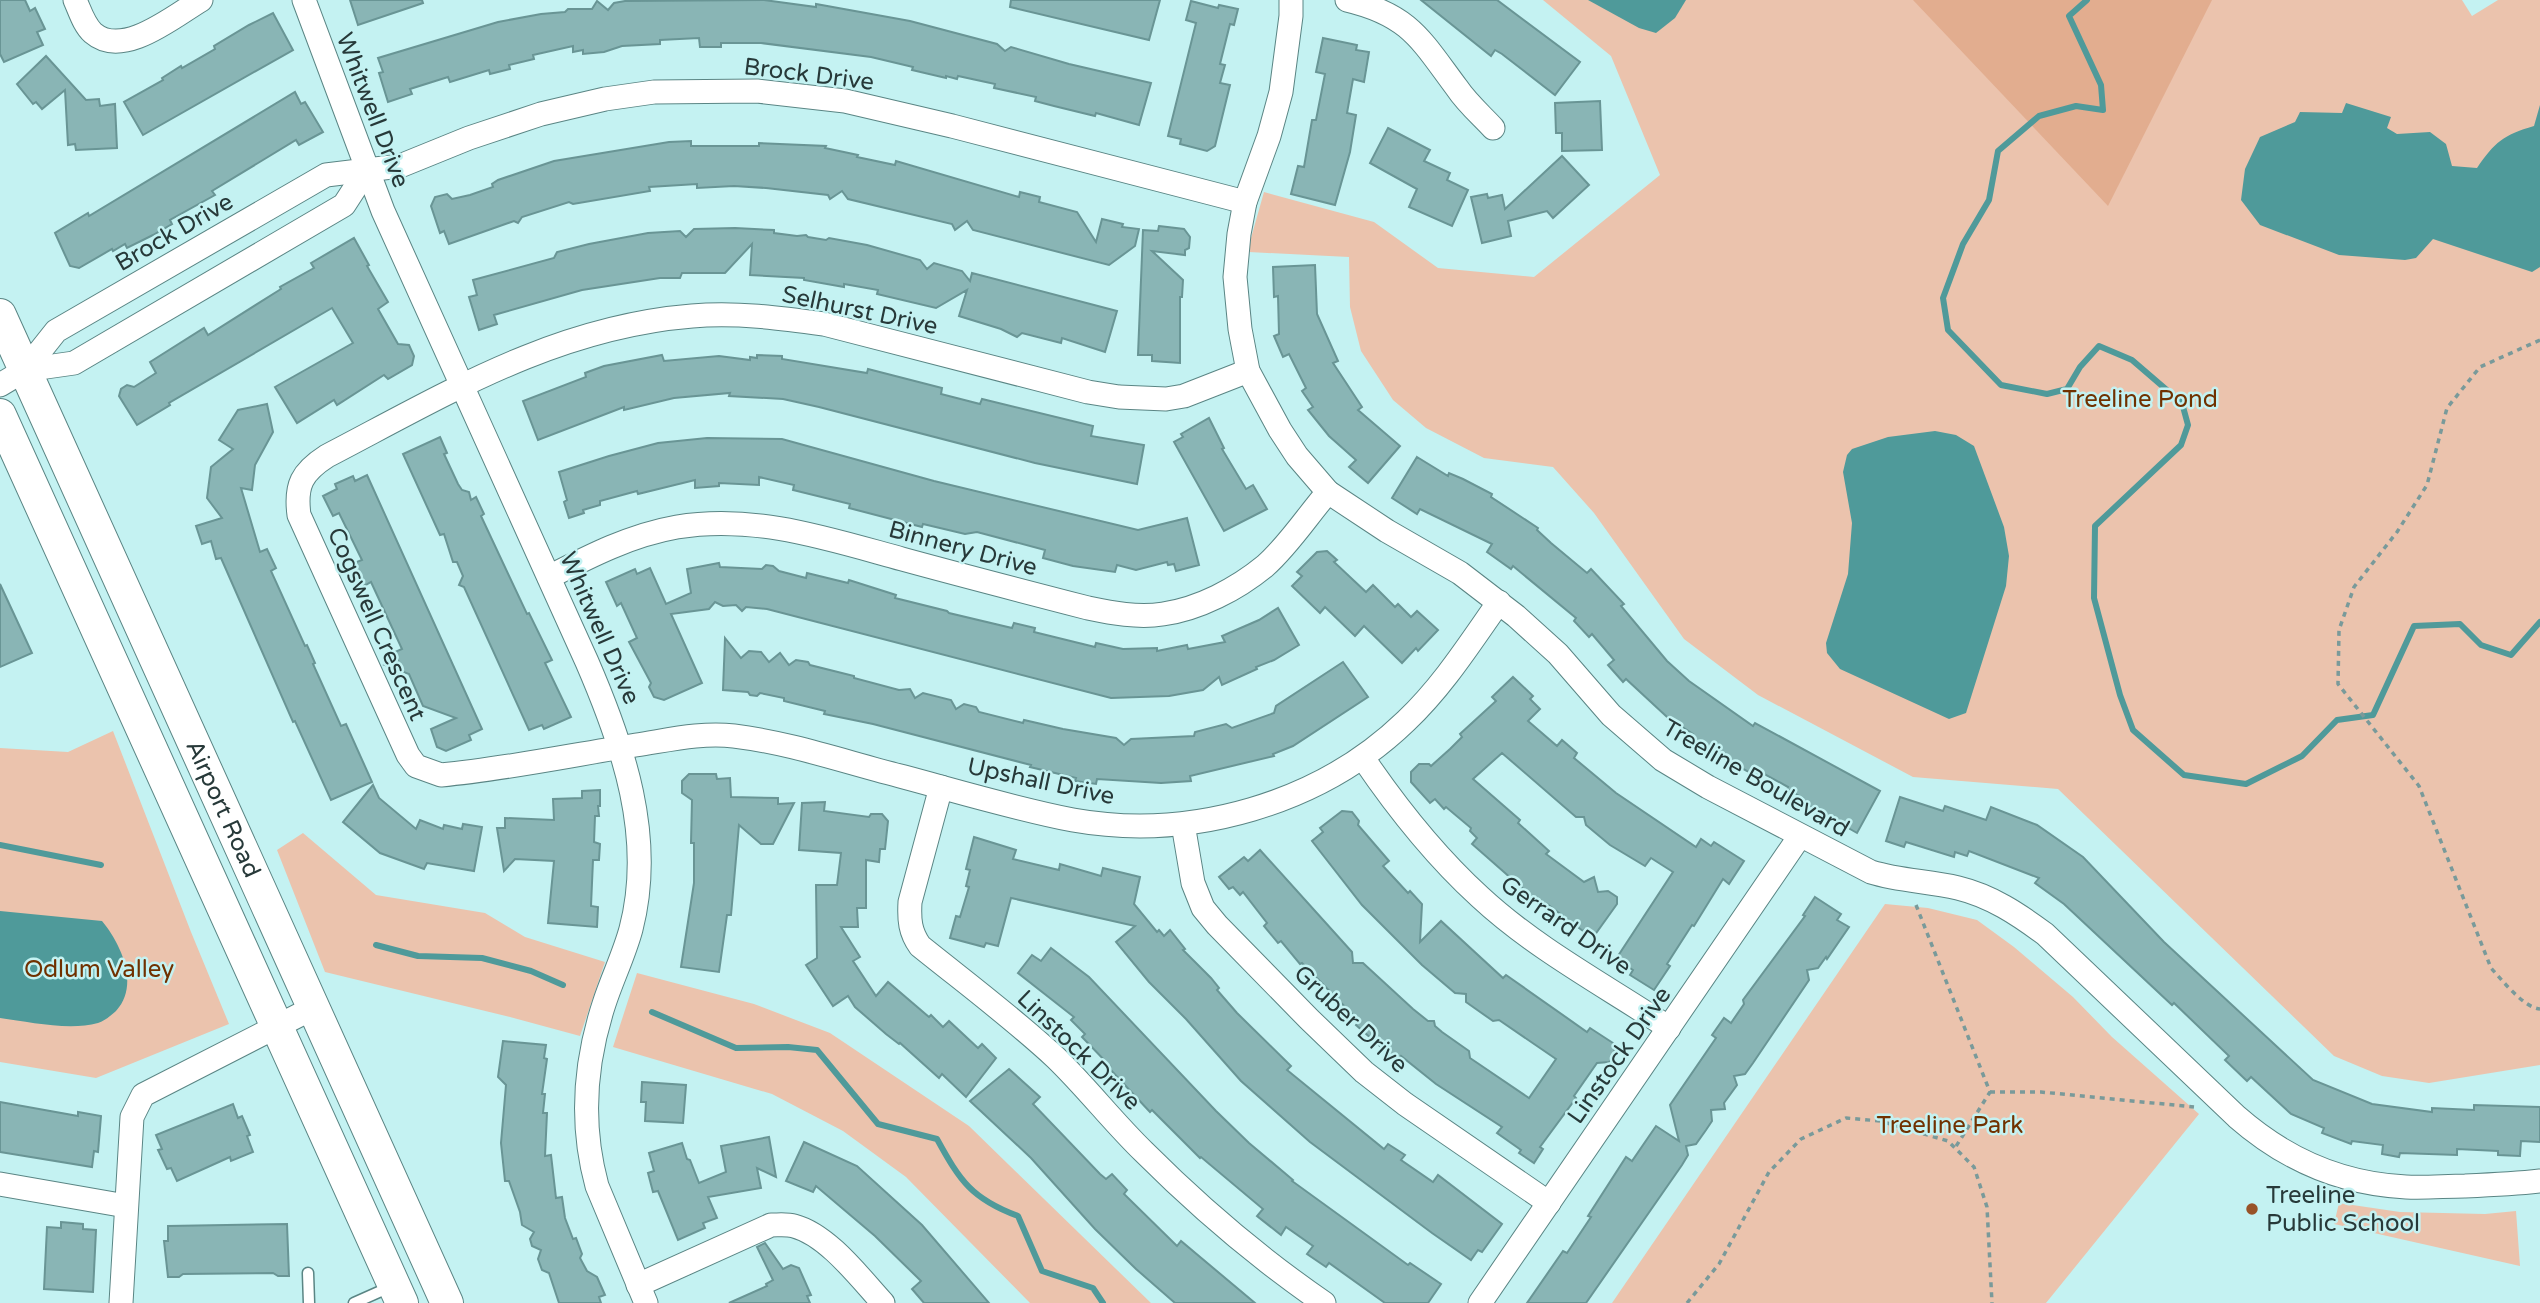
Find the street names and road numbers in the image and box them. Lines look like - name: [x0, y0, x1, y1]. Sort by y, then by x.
- street label: Whitwell Drive: [330, 29, 415, 192]
- street label: Brock Drive: [742, 52, 876, 97]
- street label: Brock Drive: [110, 187, 238, 278]
- street label: Selhurst Drive: [779, 280, 940, 341]
- street label: Binnery Drive: [885, 515, 1040, 582]
- street label: Cogswell Crescent: [321, 523, 432, 725]
- street label: Whitwell Drive: [553, 548, 646, 709]
- street label: Treeline Boulevard: [1657, 713, 1854, 844]
- street label: Airport Road: [179, 736, 267, 882]
- street label: Upshall Drive: [965, 752, 1117, 811]
- street label: Gerrard Drive: [1495, 870, 1637, 981]
- street label: Gruber Drive: [1288, 959, 1414, 1080]
- street label: Linstock Drive: [1561, 981, 1677, 1129]
- street label: Linstock Drive: [1011, 984, 1147, 1117]

